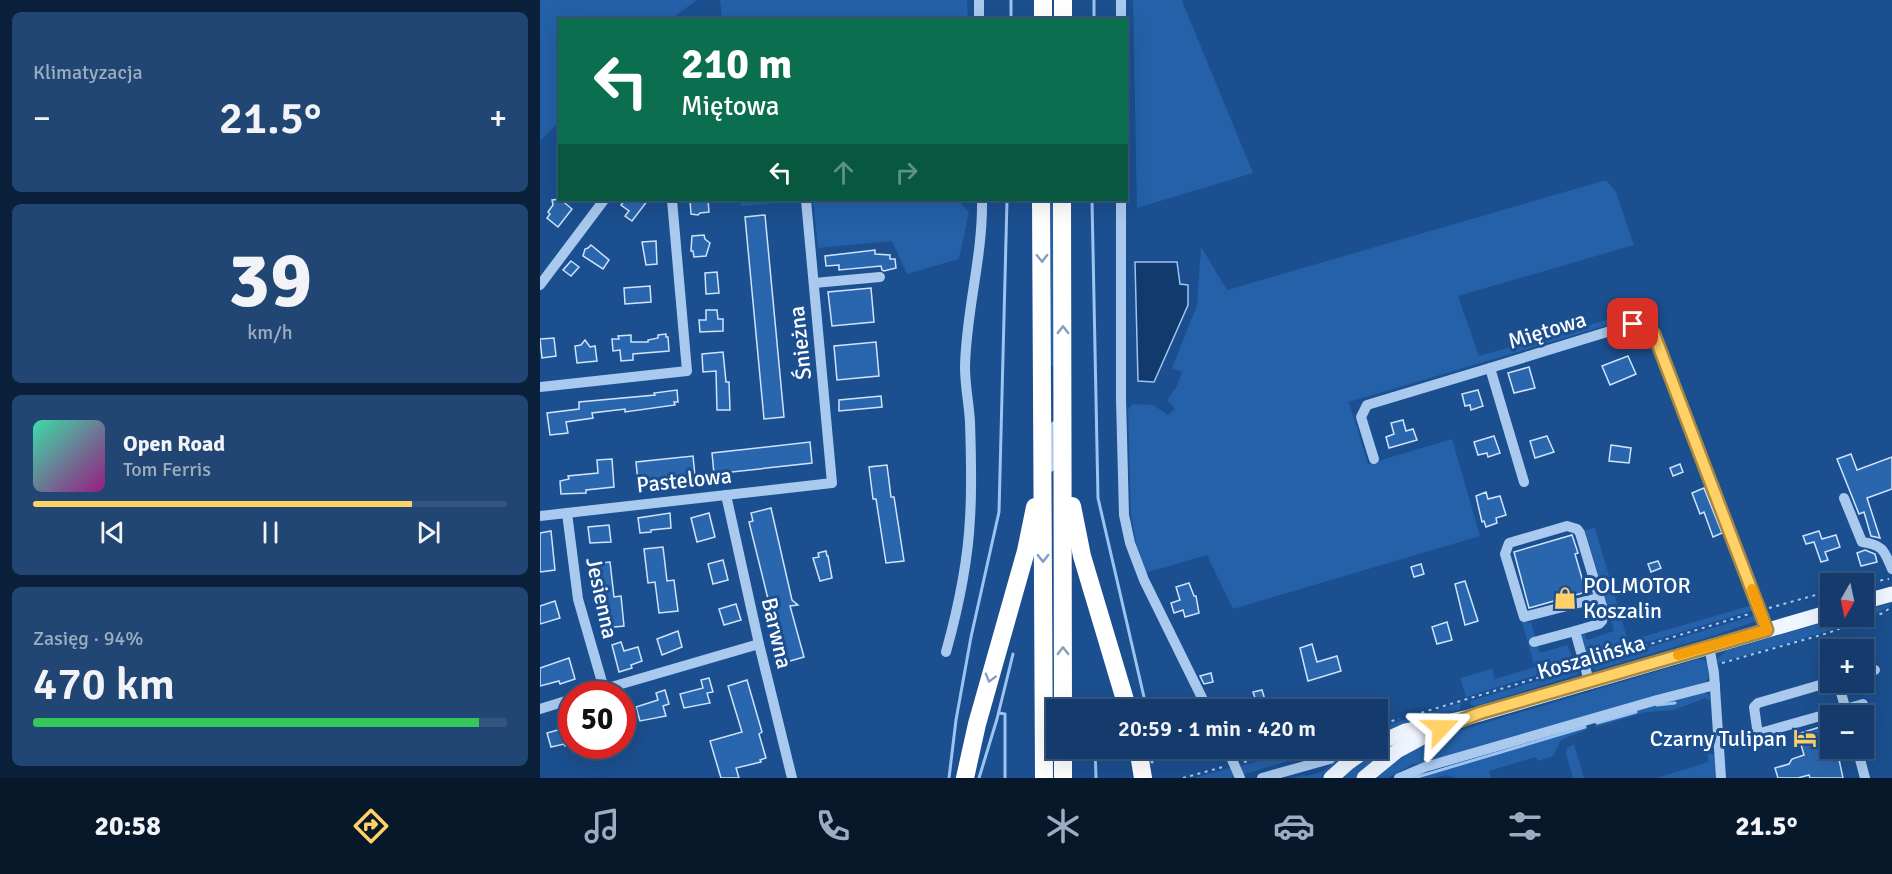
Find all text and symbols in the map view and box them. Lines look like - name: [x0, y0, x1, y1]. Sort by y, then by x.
- text: 210 m: [681, 39, 792, 90]
- icon: left: [582, 42, 660, 120]
- text: Klimatyzacja: [33, 60, 143, 85]
- text: Miętowa: [681, 90, 780, 123]
- text: 21.5°: [219, 91, 321, 146]
- text: −: [33, 98, 51, 139]
- text: +: [489, 98, 507, 139]
- icon: left: [764, 156, 797, 189]
- icon: ahead: [827, 156, 860, 189]
- icon: right: [890, 156, 923, 189]
- text: 39: [228, 233, 312, 329]
- one-way arrow: [1036, 253, 1048, 262]
- pin: [1607, 298, 1658, 349]
- street label: Śnieżna: [783, 305, 817, 381]
- street label: Miętowa: [1505, 305, 1589, 355]
- icon: arrive: [1616, 307, 1649, 340]
- text: km/h: [247, 320, 293, 345]
- one-way arrow: [1057, 326, 1069, 335]
- text: Open Road: [123, 430, 225, 457]
- text: Tom Ferris: [123, 457, 211, 482]
- street label: Pastelowa: [635, 462, 733, 498]
- icon: previous: [96, 516, 129, 549]
- icon: pause: [254, 516, 287, 549]
- icon: next: [412, 516, 445, 549]
- one-way arrow: [1037, 553, 1049, 562]
- street label: Jesienna: [580, 555, 624, 641]
- place label: POLMOTOR Koszalin: [1583, 572, 1691, 624]
- north arrow: [1820, 573, 1874, 627]
- map controls: [1820, 573, 1874, 759]
- shop icon: POLMOTOR Koszalin: [1552, 585, 1578, 611]
- street label: Barwna: [756, 595, 798, 671]
- text: Zasięg · 94%: [33, 626, 143, 651]
- street label: Koszalińska: [1534, 629, 1648, 685]
- button: +: [1820, 639, 1874, 693]
- one-way arrow: [1057, 647, 1069, 656]
- text: 470 km: [33, 657, 175, 712]
- one-way arrow: [985, 672, 997, 683]
- speed limit sign: 50: [558, 681, 636, 759]
- position arrow: [1409, 696, 1473, 760]
- button: −: [1820, 705, 1874, 759]
- text: 20:59 · 1 min · 420 m: [1118, 715, 1316, 742]
- place label: Czarny Tulipan: [1650, 725, 1787, 752]
- hotel icon: Czarny Tulipan: [1792, 725, 1818, 751]
- icon: directions: [350, 805, 392, 847]
- icon: music: [581, 805, 623, 847]
- icon: phone: [812, 805, 854, 847]
- icon: climate: [1042, 805, 1084, 847]
- icon: car: [1273, 805, 1315, 847]
- icon: filters: [1504, 805, 1546, 847]
- text: 20:58: [94, 810, 161, 843]
- text: 21.5°: [1735, 810, 1797, 843]

